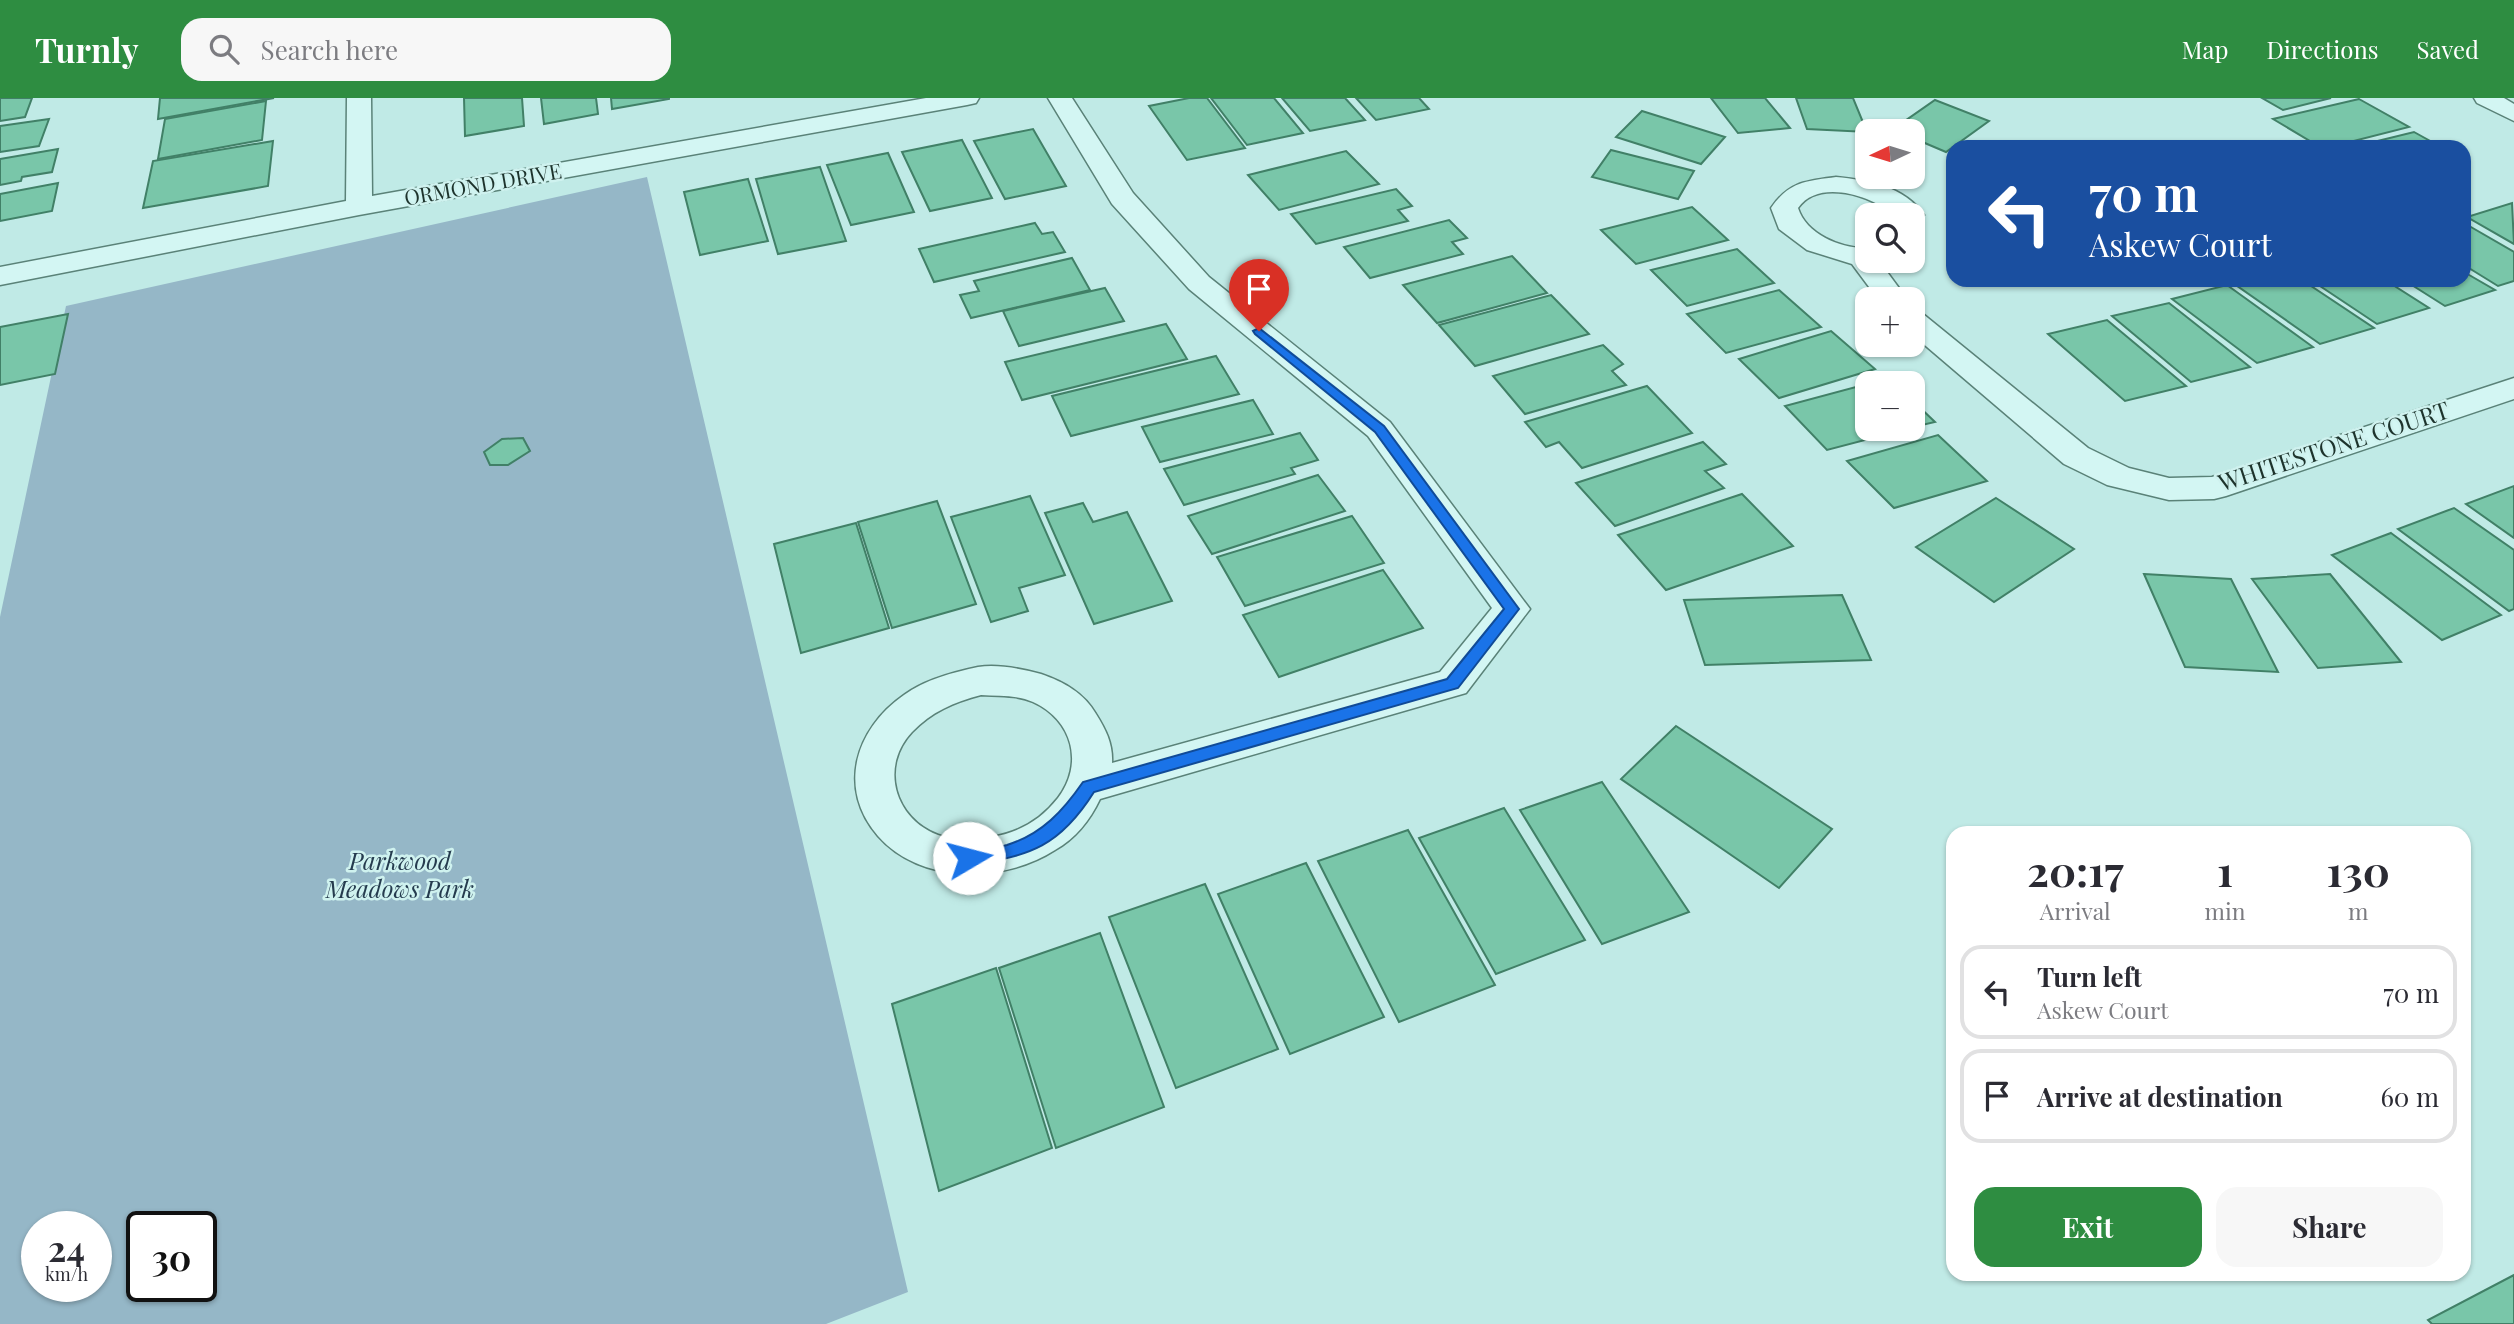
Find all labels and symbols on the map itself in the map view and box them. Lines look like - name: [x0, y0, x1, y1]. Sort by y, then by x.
- north arrow: [1855, 119, 1925, 189]
- street label: ORMOND DRIVE: [402, 155, 564, 211]
- pin: [1229, 259, 1289, 331]
- street label: WHITESTONE COURT: [2213, 393, 2453, 498]
- position arrow: [932, 821, 1006, 895]
- park label: Parkwood Meadows Park: [325, 844, 474, 904]
- speed limit sign: 30: [126, 1211, 217, 1302]

